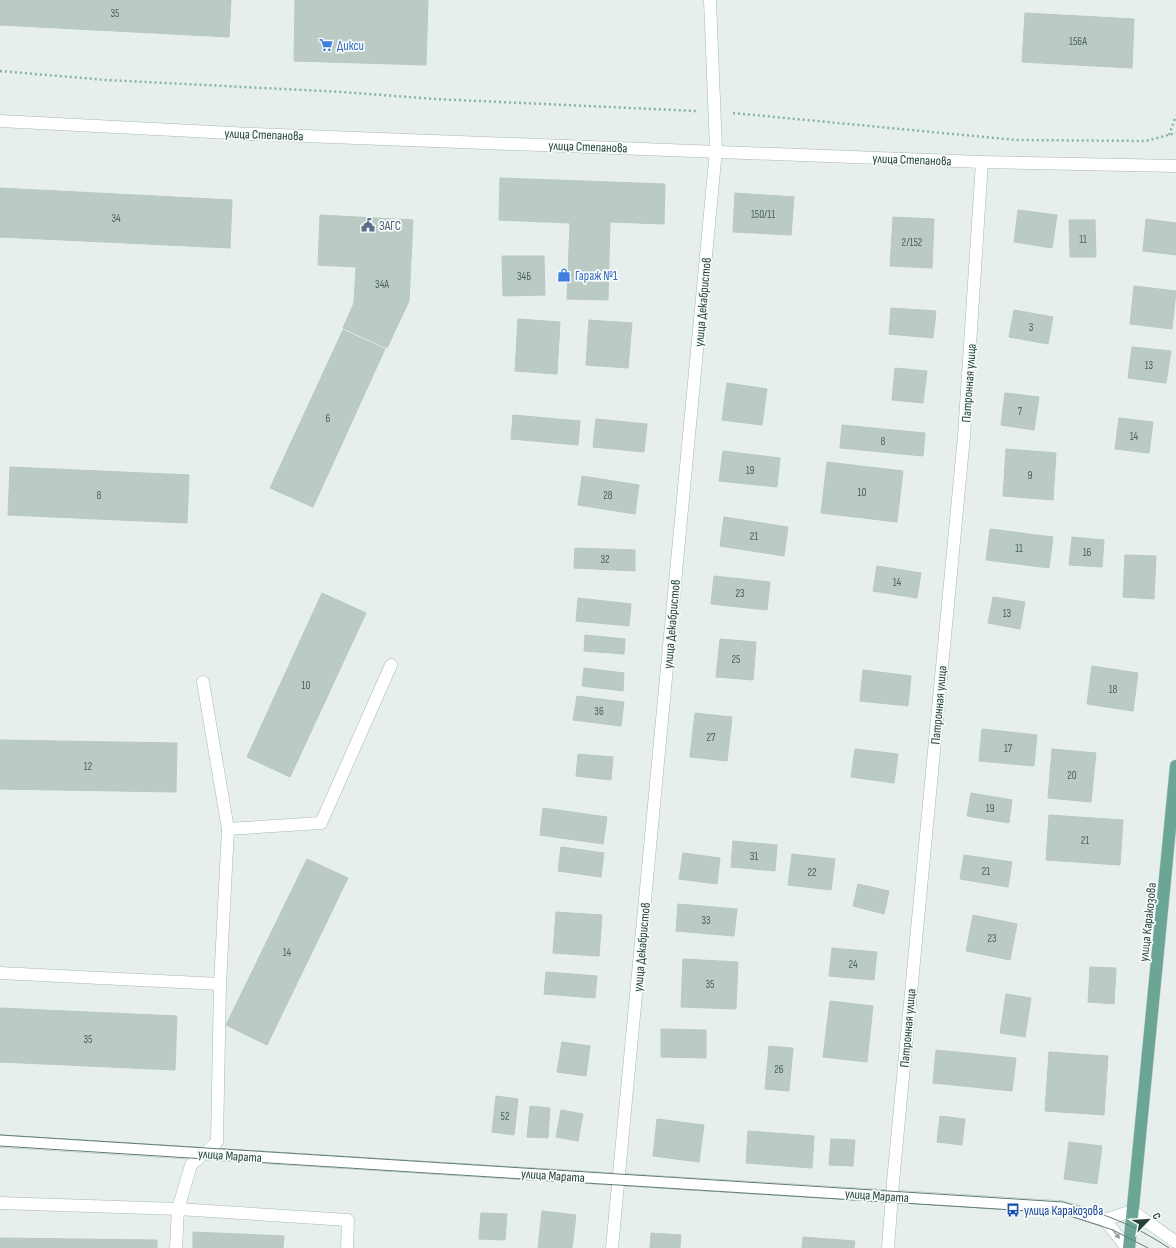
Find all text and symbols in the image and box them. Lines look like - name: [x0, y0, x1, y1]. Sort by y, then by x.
- house number: 35: [110, 7, 120, 20]
- house number: 156А: [1069, 35, 1087, 48]
- supermarket icon: Дикси: [318, 37, 334, 53]
- place label: Дикси: [337, 38, 364, 54]
- street label: улица Степанова: [224, 126, 304, 144]
- street label: улица Степанова: [548, 138, 628, 156]
- street label: улица Степанова: [872, 151, 952, 169]
- house number: 150/11: [751, 208, 775, 221]
- house number: 34: [111, 212, 121, 225]
- public building icon: ЗАГС: [360, 217, 376, 233]
- place label: ЗАГС: [379, 218, 401, 234]
- house number: 11: [1079, 233, 1087, 246]
- house number: 2/152: [902, 236, 923, 249]
- street label: улица Декабристов: [691, 257, 715, 347]
- shop icon: Гараж №1: [556, 267, 572, 283]
- place label: Гараж №1: [575, 268, 618, 284]
- house number: 34Б: [517, 270, 531, 283]
- house number: 34А: [375, 278, 389, 291]
- house number: 3: [1029, 321, 1034, 334]
- street label: Патронная улица: [958, 343, 980, 423]
- house number: 13: [1145, 359, 1154, 372]
- house number: 7: [1018, 405, 1023, 418]
- house number: 6: [326, 412, 331, 425]
- house number: 14: [1130, 430, 1139, 443]
- house number: 8: [881, 435, 886, 448]
- house number: 19: [746, 464, 754, 477]
- house number: 9: [1028, 469, 1033, 482]
- house number: 10: [858, 486, 866, 499]
- house number: 8: [97, 489, 102, 502]
- house number: 28: [603, 489, 613, 502]
- house number: 21: [750, 530, 758, 543]
- house number: 11: [1015, 542, 1023, 555]
- house number: 16: [1083, 546, 1092, 559]
- house number: 32: [600, 553, 610, 566]
- house number: 14: [893, 576, 902, 589]
- street label: улица Декабристов: [660, 579, 684, 669]
- house number: 23: [735, 587, 745, 600]
- house number: 13: [1003, 607, 1012, 620]
- house number: 25: [732, 653, 740, 666]
- street label: Патронная улица: [928, 665, 950, 745]
- house number: 10: [302, 679, 310, 692]
- house number: 18: [1109, 683, 1118, 696]
- house number: 36: [594, 705, 604, 718]
- house number: 27: [707, 731, 716, 744]
- house number: 17: [1004, 742, 1013, 755]
- house number: 12: [84, 760, 93, 773]
- house number: 20: [1067, 769, 1077, 782]
- house number: 19: [986, 802, 994, 815]
- house number: 21: [1081, 834, 1089, 847]
- house number: 31: [750, 850, 758, 863]
- house number: 21: [982, 865, 990, 878]
- house number: 22: [807, 866, 817, 879]
- street label: улица Каракозова: [1136, 882, 1160, 962]
- street label: улица Декабристов: [630, 902, 654, 992]
- house number: 33: [701, 914, 711, 927]
- house number: 23: [987, 932, 997, 945]
- house number: 14: [283, 946, 292, 959]
- house number: 24: [848, 958, 858, 971]
- house number: 35: [705, 978, 715, 991]
- street label: Патронная улица: [897, 988, 919, 1068]
- house number: 35: [83, 1033, 93, 1046]
- house number: 26: [774, 1063, 784, 1076]
- house number: 52: [501, 1110, 510, 1123]
- street label: улица Марата: [198, 1146, 262, 1166]
- street label: улица Марата: [521, 1166, 585, 1186]
- street label: улица Марата: [845, 1186, 909, 1206]
- north arrow: [1128, 1200, 1168, 1240]
- bus stop icon: улица Каракозова: [1005, 1202, 1021, 1218]
- place label: улица Каракозова: [1024, 1203, 1103, 1219]
- text: С: [1150, 1211, 1164, 1222]
- one-way arrow: [1112, 1228, 1120, 1239]

